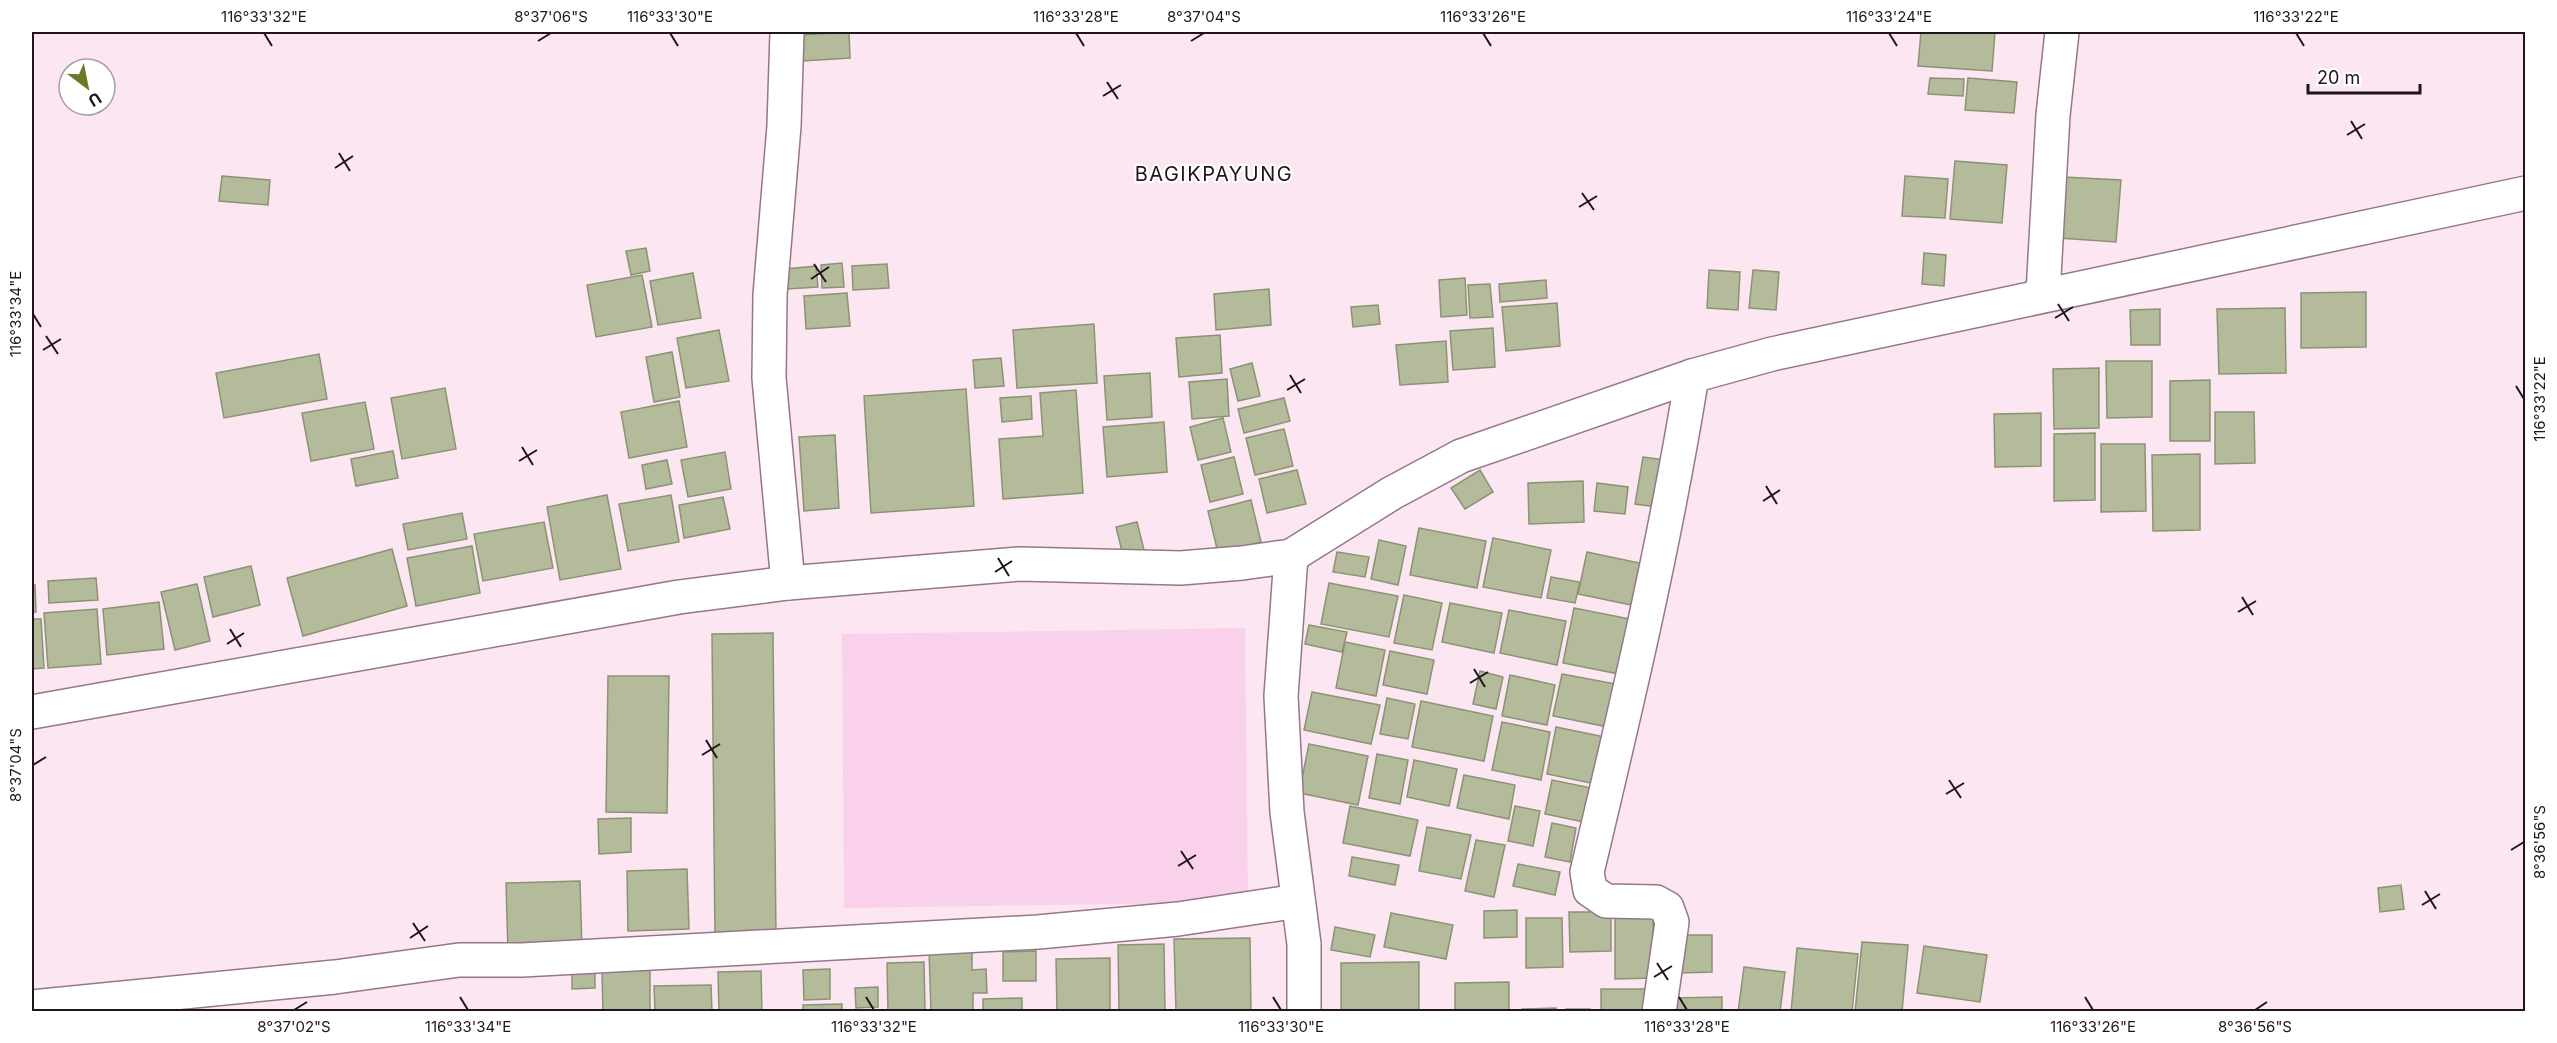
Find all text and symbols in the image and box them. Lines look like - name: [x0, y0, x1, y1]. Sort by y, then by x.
- text: 116°33'32"E: [221, 7, 307, 26]
- text: 8°37'06"S: [514, 7, 588, 26]
- text: 116°33'30"E: [627, 7, 713, 26]
- text: 116°33'28"E: [1033, 7, 1119, 26]
- text: 8°37'04"S: [1167, 7, 1241, 26]
- text: 116°33'26"E: [1440, 7, 1526, 26]
- text: 116°33'24"E: [1846, 7, 1932, 26]
- text: 116°33'22"E: [2253, 7, 2339, 26]
- north arrow: [57, 57, 117, 117]
- scale bar: [2308, 57, 2420, 95]
- text: 20 m: [2317, 67, 2360, 88]
- text: U: [85, 88, 105, 111]
- district label: BAGIKPAYUNG: [1135, 162, 1293, 186]
- text: 116°33'34"E: [6, 271, 25, 357]
- text: 116°33'22"E: [2530, 356, 2549, 442]
- text: 8°37'04"S: [6, 728, 25, 802]
- text: 8°36'56"S: [2530, 805, 2549, 879]
- text: 8°37'02"S: [257, 1017, 331, 1036]
- text: 116°33'34"E: [425, 1017, 511, 1036]
- text: 116°33'32"E: [831, 1017, 917, 1036]
- text: 116°33'30"E: [1238, 1017, 1324, 1036]
- text: 116°33'28"E: [1644, 1017, 1730, 1036]
- text: 116°33'26"E: [2050, 1017, 2136, 1036]
- text: 8°36'56"S: [2218, 1017, 2292, 1036]

